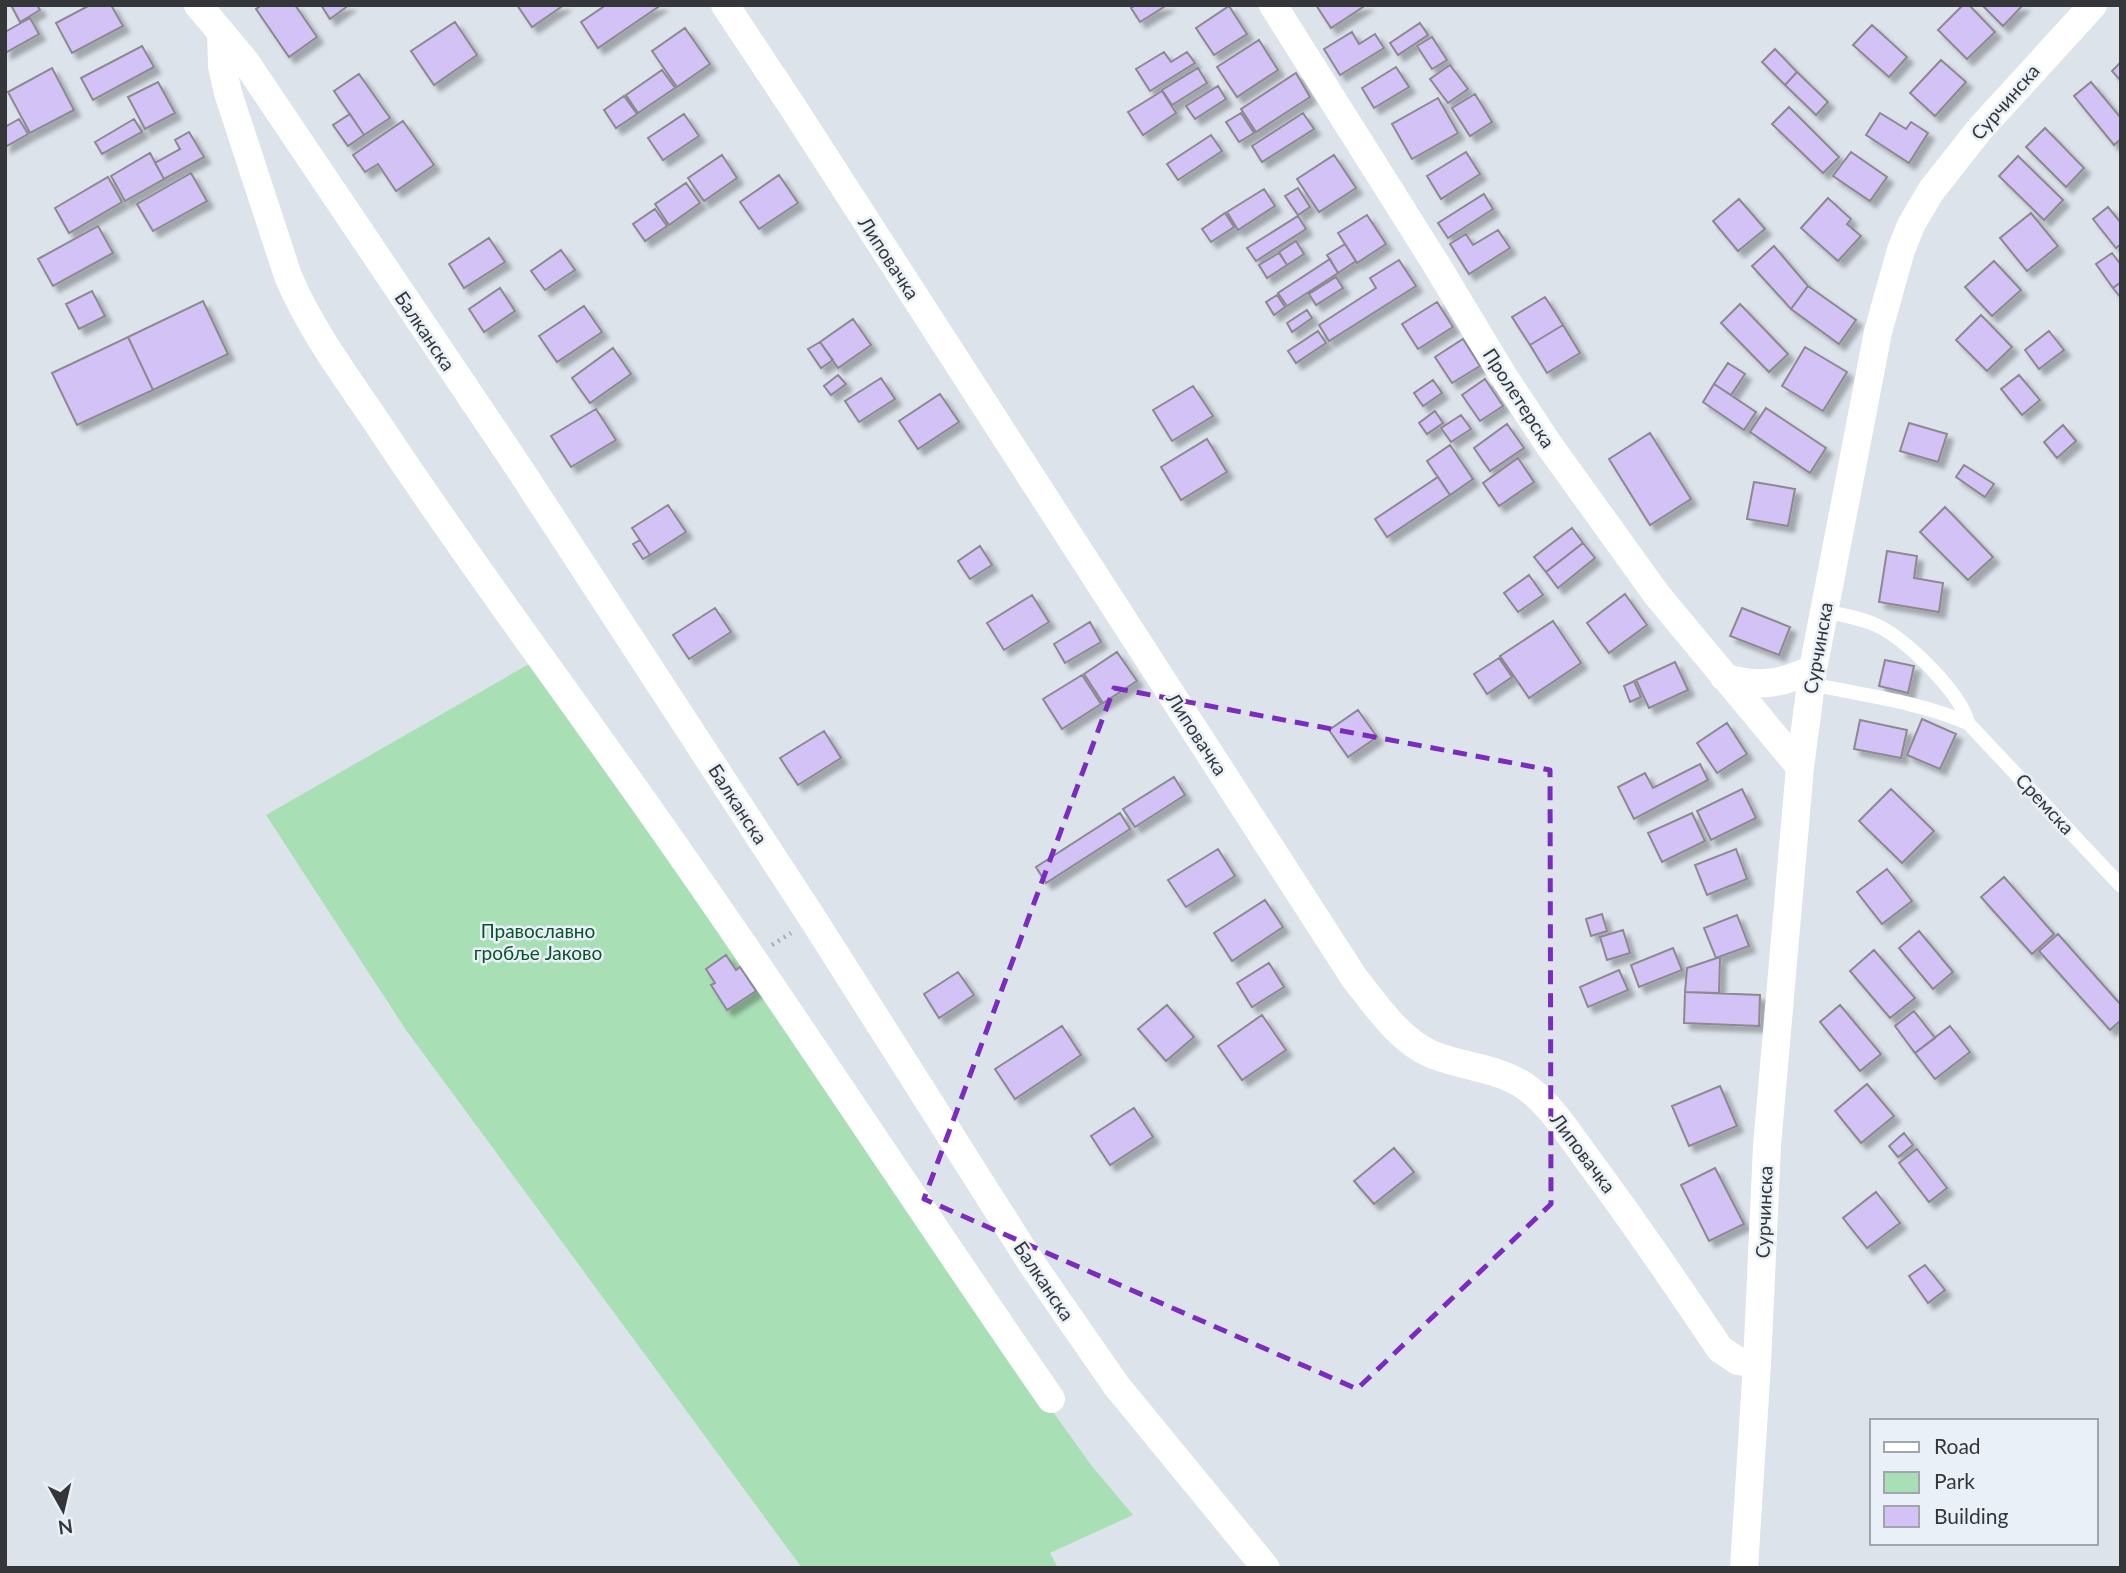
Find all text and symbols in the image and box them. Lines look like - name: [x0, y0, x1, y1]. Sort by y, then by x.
- street label: Сурчинска: [1966, 59, 2044, 144]
- street label: Липовачка: [854, 211, 925, 303]
- street label: Балканска: [391, 287, 460, 375]
- street label: Пролетерска: [1479, 344, 1560, 452]
- street label: Сурчинска: [1798, 600, 1837, 695]
- street label: Липовачка: [1162, 687, 1233, 779]
- street label: Балканска: [704, 759, 773, 848]
- street label: Сремска: [2011, 768, 2079, 839]
- park label: Православно гробље Јаково: [474, 919, 602, 964]
- street label: Липовачка: [1545, 1107, 1621, 1197]
- street label: Сурчинска: [1750, 1165, 1777, 1259]
- street label: Балканска: [1010, 1237, 1079, 1325]
- legend: [1870, 1419, 2098, 1545]
- text: Road: [1934, 1433, 1981, 1458]
- text: Park: [1934, 1468, 1975, 1493]
- north arrow: [28, 1475, 98, 1545]
- text: Building: [1934, 1503, 2009, 1528]
- text: N: [57, 1515, 74, 1540]

